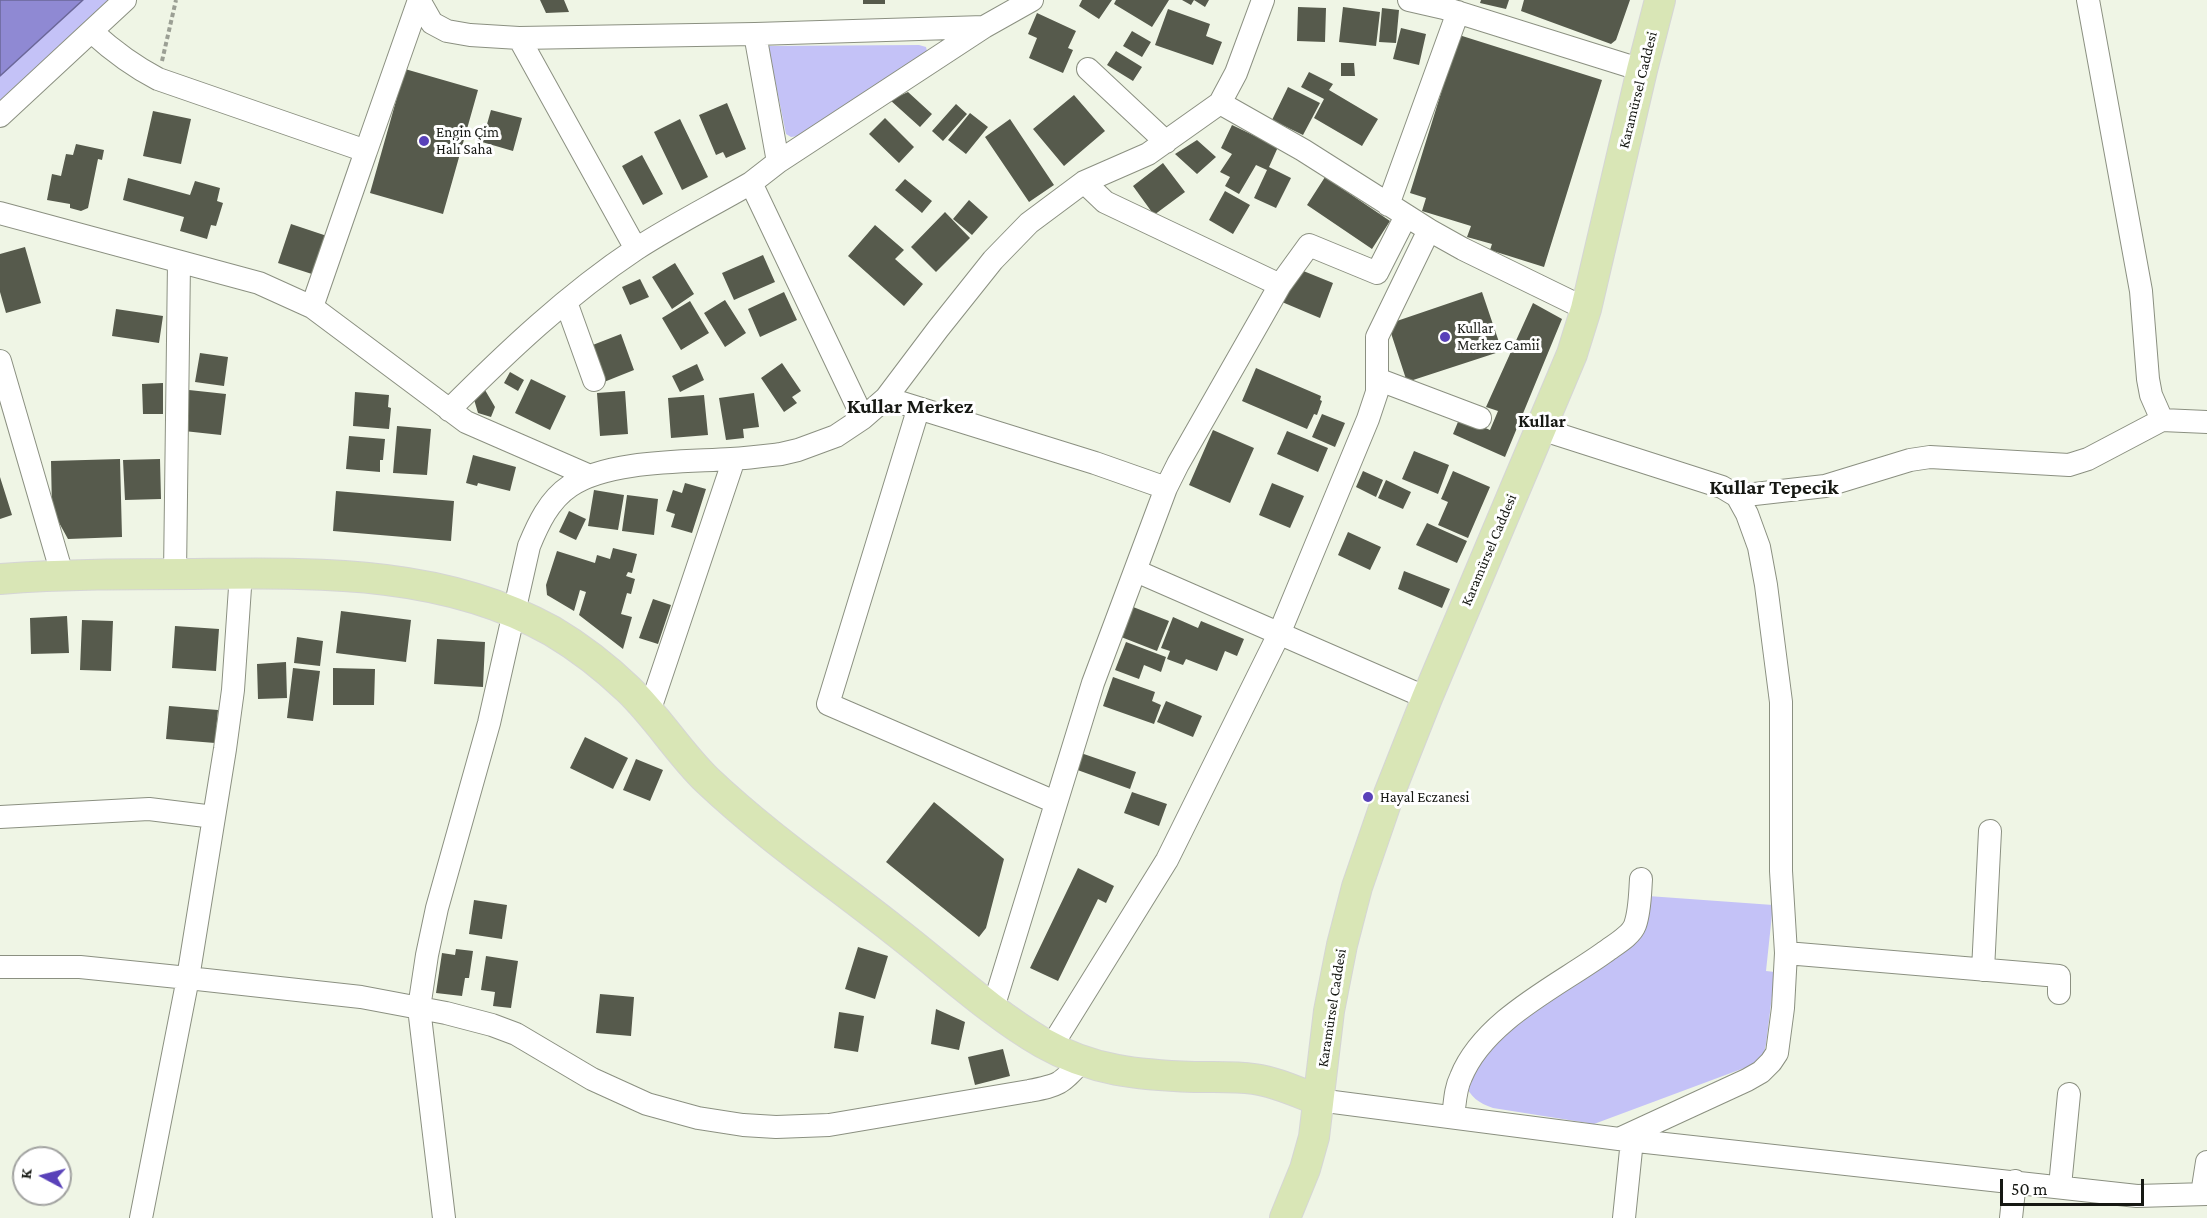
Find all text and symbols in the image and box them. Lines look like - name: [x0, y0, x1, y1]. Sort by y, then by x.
- street label: Karamürsel Caddesi: [1615, 30, 1661, 150]
- place label: Engin Çim Halı Saha: [436, 123, 499, 158]
- marker: Engin Çim Halı Saha: [417, 134, 431, 148]
- place label: Kullar Merkez Camii: [1457, 319, 1540, 354]
- marker: Kullar Merkez Camii: [1438, 330, 1452, 344]
- district label: Kullar Merkez: [847, 394, 973, 420]
- district label: Kullar: [1518, 410, 1566, 432]
- district label: Kullar Tepecik: [1709, 475, 1839, 501]
- street label: Karamürsel Caddesi: [1457, 491, 1521, 609]
- place label: Hayal Eczanesi: [1380, 788, 1469, 806]
- marker: Hayal Eczanesi: [1361, 790, 1375, 804]
- street label: Karamürsel Caddesi: [1314, 947, 1350, 1069]
- north arrow: [12, 1146, 72, 1206]
- scale bar: [2003, 1167, 2147, 1205]
- text: K: [17, 1168, 35, 1180]
- text: 50 m: [2011, 1179, 2048, 1199]

